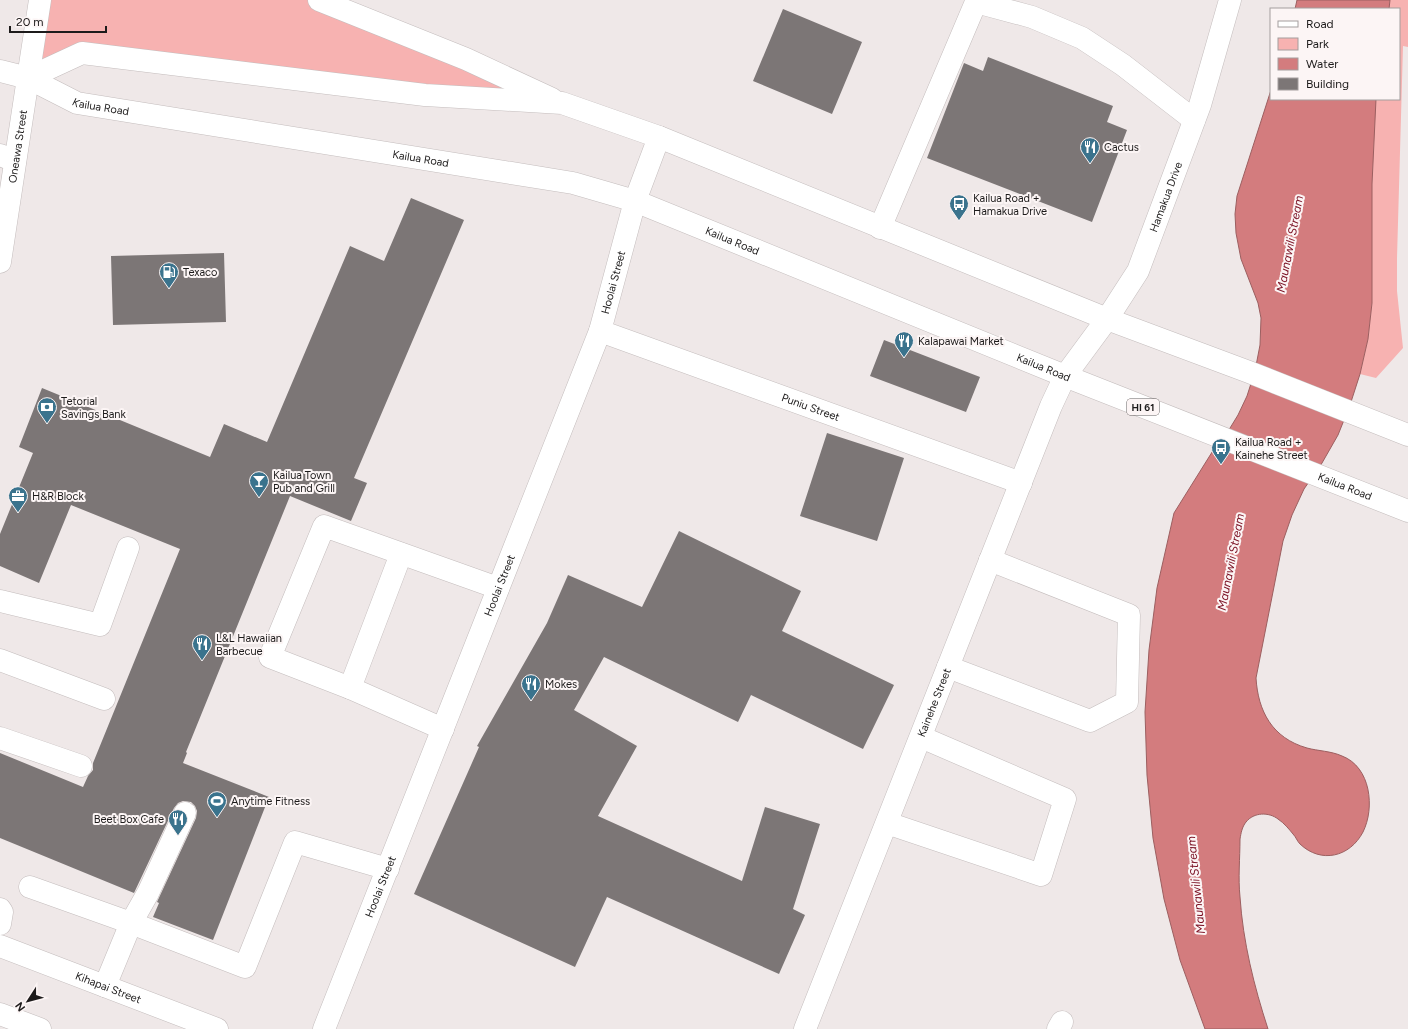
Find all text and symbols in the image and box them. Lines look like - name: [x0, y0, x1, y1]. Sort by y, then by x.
- scale bar: [10, 8, 106, 34]
- legend: [1270, 8, 1400, 100]
- text: 20 m: [16, 15, 44, 29]
- text: Road: [1306, 17, 1334, 31]
- text: Park: [1306, 37, 1329, 51]
- text: Water: [1306, 57, 1338, 71]
- text: Building: [1306, 77, 1349, 91]
- street label: Kailua Road: [70, 95, 130, 118]
- street label: Oneawa Street: [6, 109, 30, 184]
- restaurant icon: Cactus: [1079, 136, 1101, 164]
- place label: Cactus: [1104, 141, 1139, 154]
- street label: Kailua Road: [391, 147, 450, 169]
- street label: Hamakua Drive: [1147, 160, 1185, 234]
- place label: Kailua Road + Hamakua Drive: [973, 192, 1047, 218]
- bus stop icon: Kailua Road + Hamakua Drive: [948, 193, 970, 221]
- water label: Maunawili Stream: [1274, 194, 1306, 294]
- street label: Kailua Road: [704, 224, 761, 257]
- street label: Hoolai Street: [598, 249, 628, 316]
- fuel station icon: Texaco: [158, 261, 180, 289]
- place label: Texaco: [183, 266, 217, 279]
- restaurant icon: Kalapawai Market: [893, 330, 915, 358]
- place label: Kalapawai Market: [918, 335, 1004, 348]
- street label: Kailua Road: [1015, 351, 1072, 384]
- street label: Puniu Street: [780, 391, 842, 424]
- place label: Tetorial Savings Bank: [61, 395, 126, 421]
- bank icon: Tetorial Savings Bank: [36, 396, 58, 424]
- road number: HI 61: [1127, 399, 1159, 415]
- place label: Kailua Road + Kainehe Street: [1235, 436, 1308, 462]
- bus stop icon: Kailua Road + Kainehe Street: [1210, 437, 1232, 465]
- place label: Kailua Town Pub and Grill: [273, 469, 335, 495]
- bar icon: Kailua Town Pub and Grill: [248, 470, 270, 498]
- street label: Kailua Road: [1316, 470, 1374, 503]
- office icon: H&R Block: [7, 485, 29, 513]
- place label: H&R Block: [32, 490, 84, 503]
- water label: Maunawili Stream: [1215, 512, 1247, 612]
- street label: Hoolai Street: [481, 553, 517, 618]
- place label: L&L Hawaiian Barbecue: [216, 632, 282, 658]
- restaurant icon: L&L Hawaiian Barbecue: [191, 633, 213, 661]
- street label: Kainehe Street: [915, 666, 953, 739]
- restaurant icon: Mokes: [520, 673, 542, 701]
- place label: Mokes: [545, 678, 577, 691]
- sports icon: Anytime Fitness: [206, 790, 228, 818]
- place label: Anytime Fitness: [231, 795, 310, 808]
- restaurant icon: Beet Box Cafe: [167, 808, 189, 836]
- place label: Beet Box Cafe: [94, 813, 164, 826]
- water label: Maunawili Stream: [1184, 835, 1208, 935]
- street label: Hoolai Street: [362, 854, 398, 919]
- street label: Kihapai Street: [74, 969, 143, 1006]
- north arrow: [8, 981, 48, 1021]
- text: N: [13, 999, 28, 1014]

